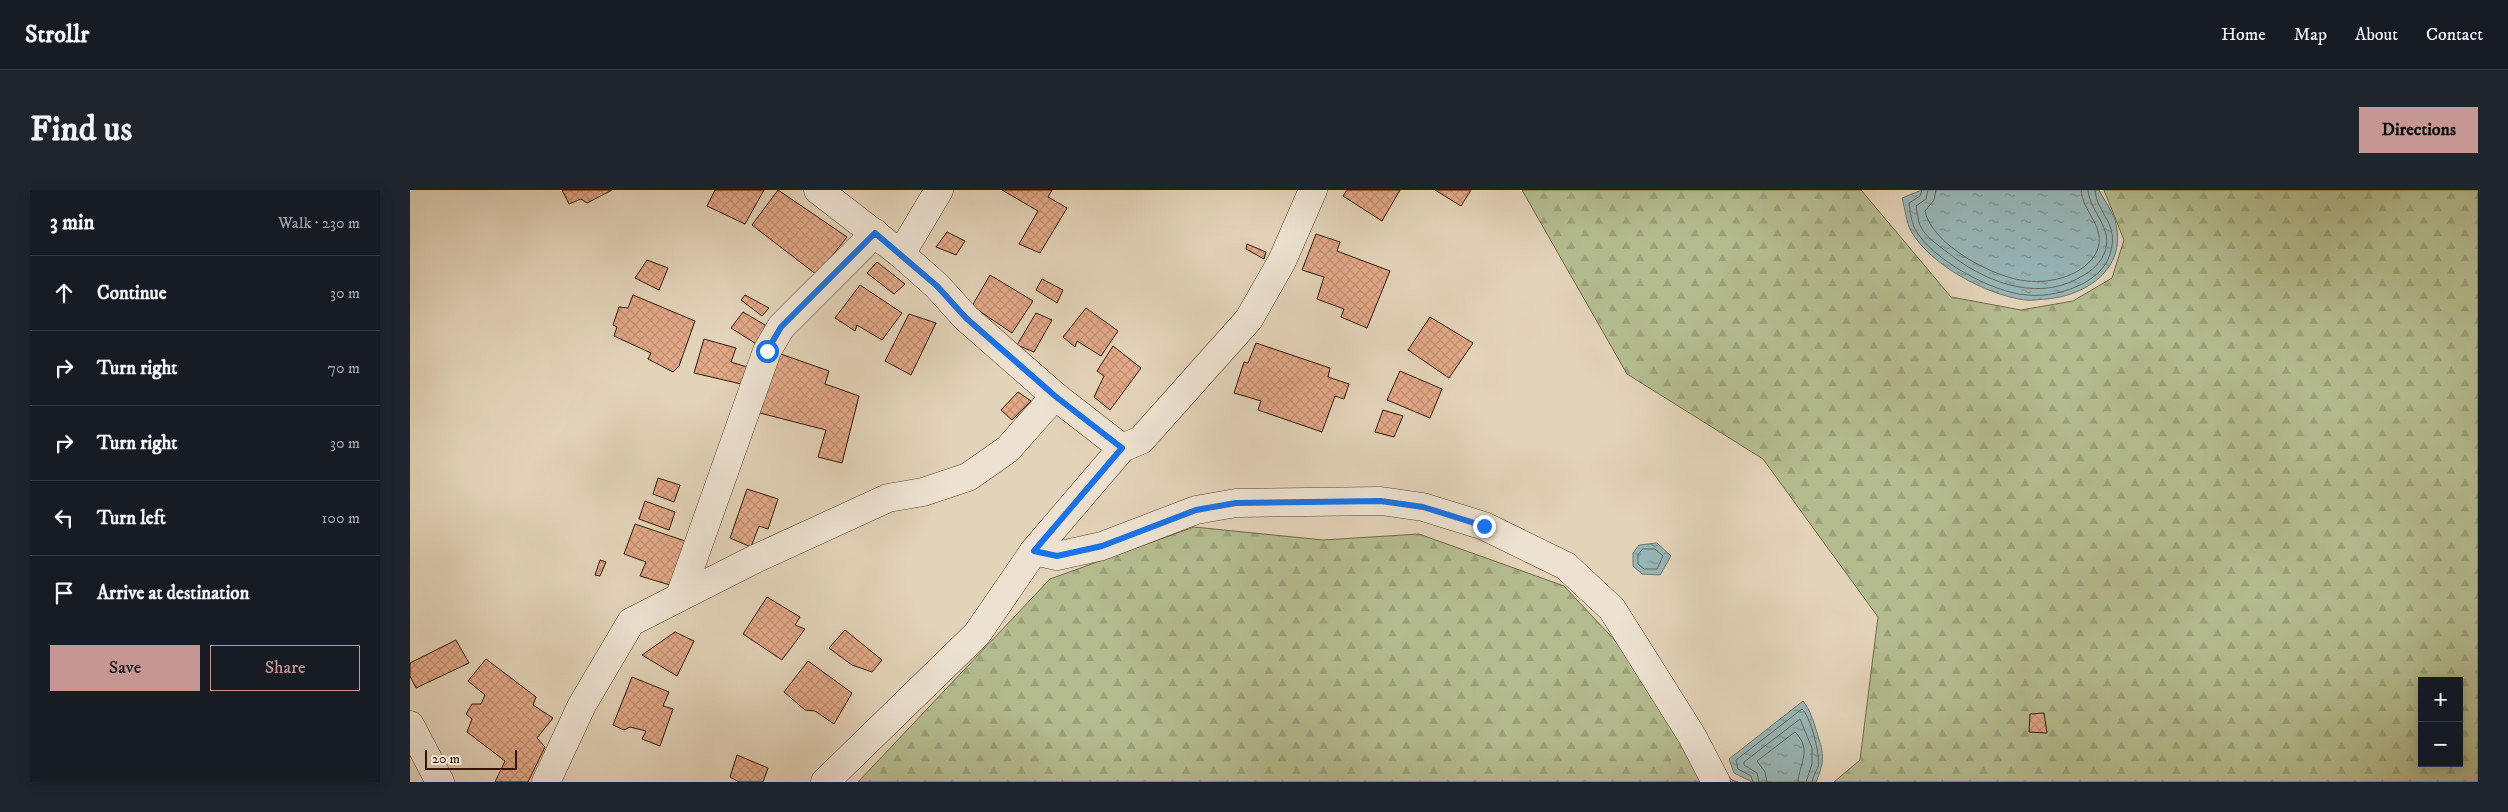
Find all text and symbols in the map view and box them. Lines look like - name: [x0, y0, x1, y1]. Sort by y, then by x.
- text: Strollr: [25, 20, 89, 50]
- text: Home: [2221, 24, 2266, 46]
- text: Map: [2294, 24, 2327, 46]
- text: About: [2355, 24, 2398, 46]
- text: Contact: [2426, 24, 2483, 46]
- button: Directions: [2359, 107, 2478, 153]
- text: Find us: [30, 108, 132, 152]
- text: 3 min: [50, 210, 95, 236]
- text: Walk · 230 m: [278, 213, 360, 233]
- icon: ahead: [50, 279, 78, 307]
- text: Continue: [97, 282, 167, 305]
- text: 30 m: [330, 283, 360, 303]
- route start: [756, 340, 779, 363]
- icon: right: [50, 354, 78, 382]
- text: Turn right: [97, 357, 177, 380]
- text: 70 m: [328, 358, 360, 378]
- icon: right: [50, 429, 78, 457]
- text: Turn right: [97, 432, 177, 455]
- text: 30 m: [330, 433, 360, 453]
- icon: left: [50, 504, 78, 532]
- text: Turn left: [97, 507, 166, 530]
- text: 100 m: [322, 508, 360, 528]
- route end: [1473, 515, 1496, 538]
- icon: arrive: [50, 579, 78, 607]
- text: Arrive at destination: [97, 582, 249, 605]
- button: Save: [50, 645, 200, 691]
- button: Share: [210, 645, 360, 691]
- map controls: [2418, 677, 2463, 767]
- button: +: [2418, 677, 2463, 722]
- button: −: [2418, 722, 2463, 767]
- scale bar: [425, 747, 518, 770]
- text: 20 m: [432, 750, 460, 768]

